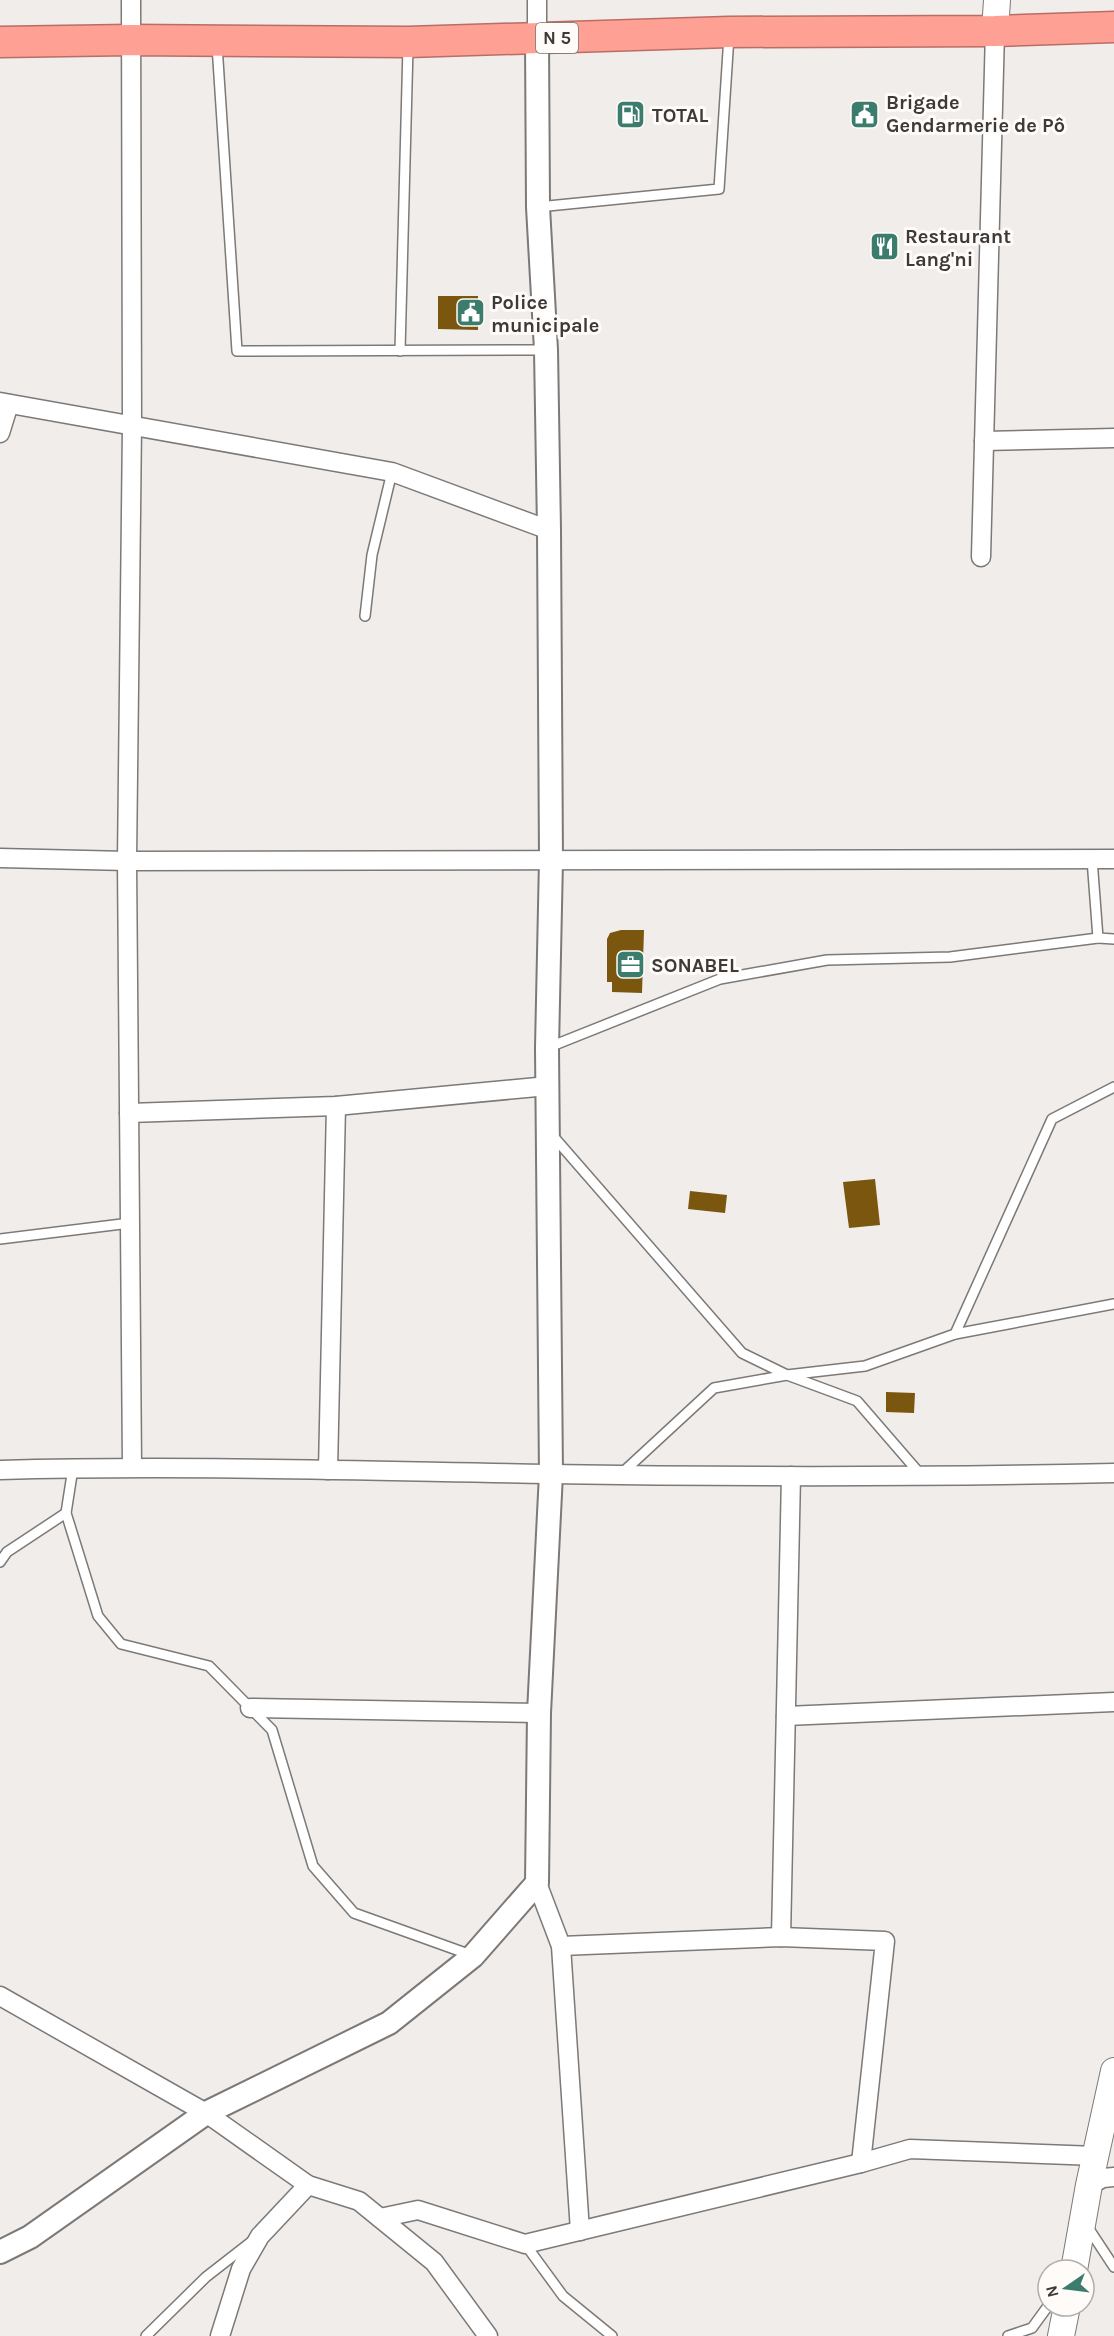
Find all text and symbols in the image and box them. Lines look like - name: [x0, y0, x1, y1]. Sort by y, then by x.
- road number: N 5: [536, 23, 578, 53]
- place label: Brigade Gendarmerie de Pô: [886, 91, 1065, 137]
- public building icon: Brigade Gendarmerie de Pô: [849, 98, 881, 130]
- fuel station icon: TOTAL: [615, 99, 647, 131]
- place label: TOTAL: [652, 104, 709, 127]
- place label: Restaurant Lang'ni: [905, 225, 1011, 271]
- restaurant icon: Restaurant Lang'ni: [868, 231, 900, 263]
- place label: Police municipale: [491, 291, 599, 337]
- public building icon: Police municipale: [454, 297, 486, 329]
- office icon: SONABEL: [614, 949, 646, 981]
- place label: SONABEL: [651, 954, 739, 977]
- north arrow: [1036, 2258, 1096, 2318]
- text: N: [1041, 2284, 1063, 2299]

